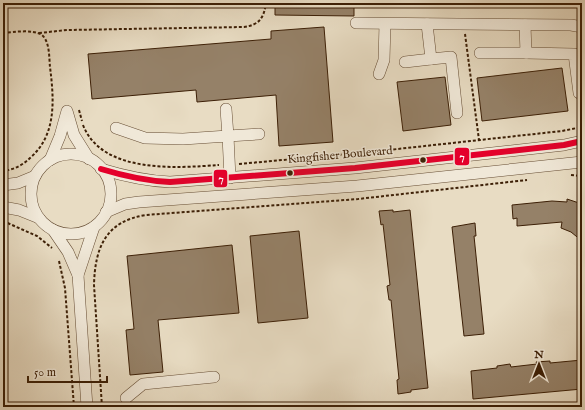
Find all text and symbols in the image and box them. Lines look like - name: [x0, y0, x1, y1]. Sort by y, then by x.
- street label: Kingfisher Boulevard: [287, 143, 394, 167]
- line badge: 7: [454, 147, 470, 166]
- text: 7: [459, 150, 465, 164]
- unlabelled marker: [418, 155, 428, 165]
- unlabelled marker: [285, 168, 295, 178]
- line badge: 7: [213, 169, 228, 188]
- text: 7: [218, 172, 224, 186]
- north arrow: [519, 344, 559, 384]
- text: N: [533, 348, 544, 362]
- scale bar: [28, 358, 107, 384]
- text: 50 m: [34, 365, 56, 380]

